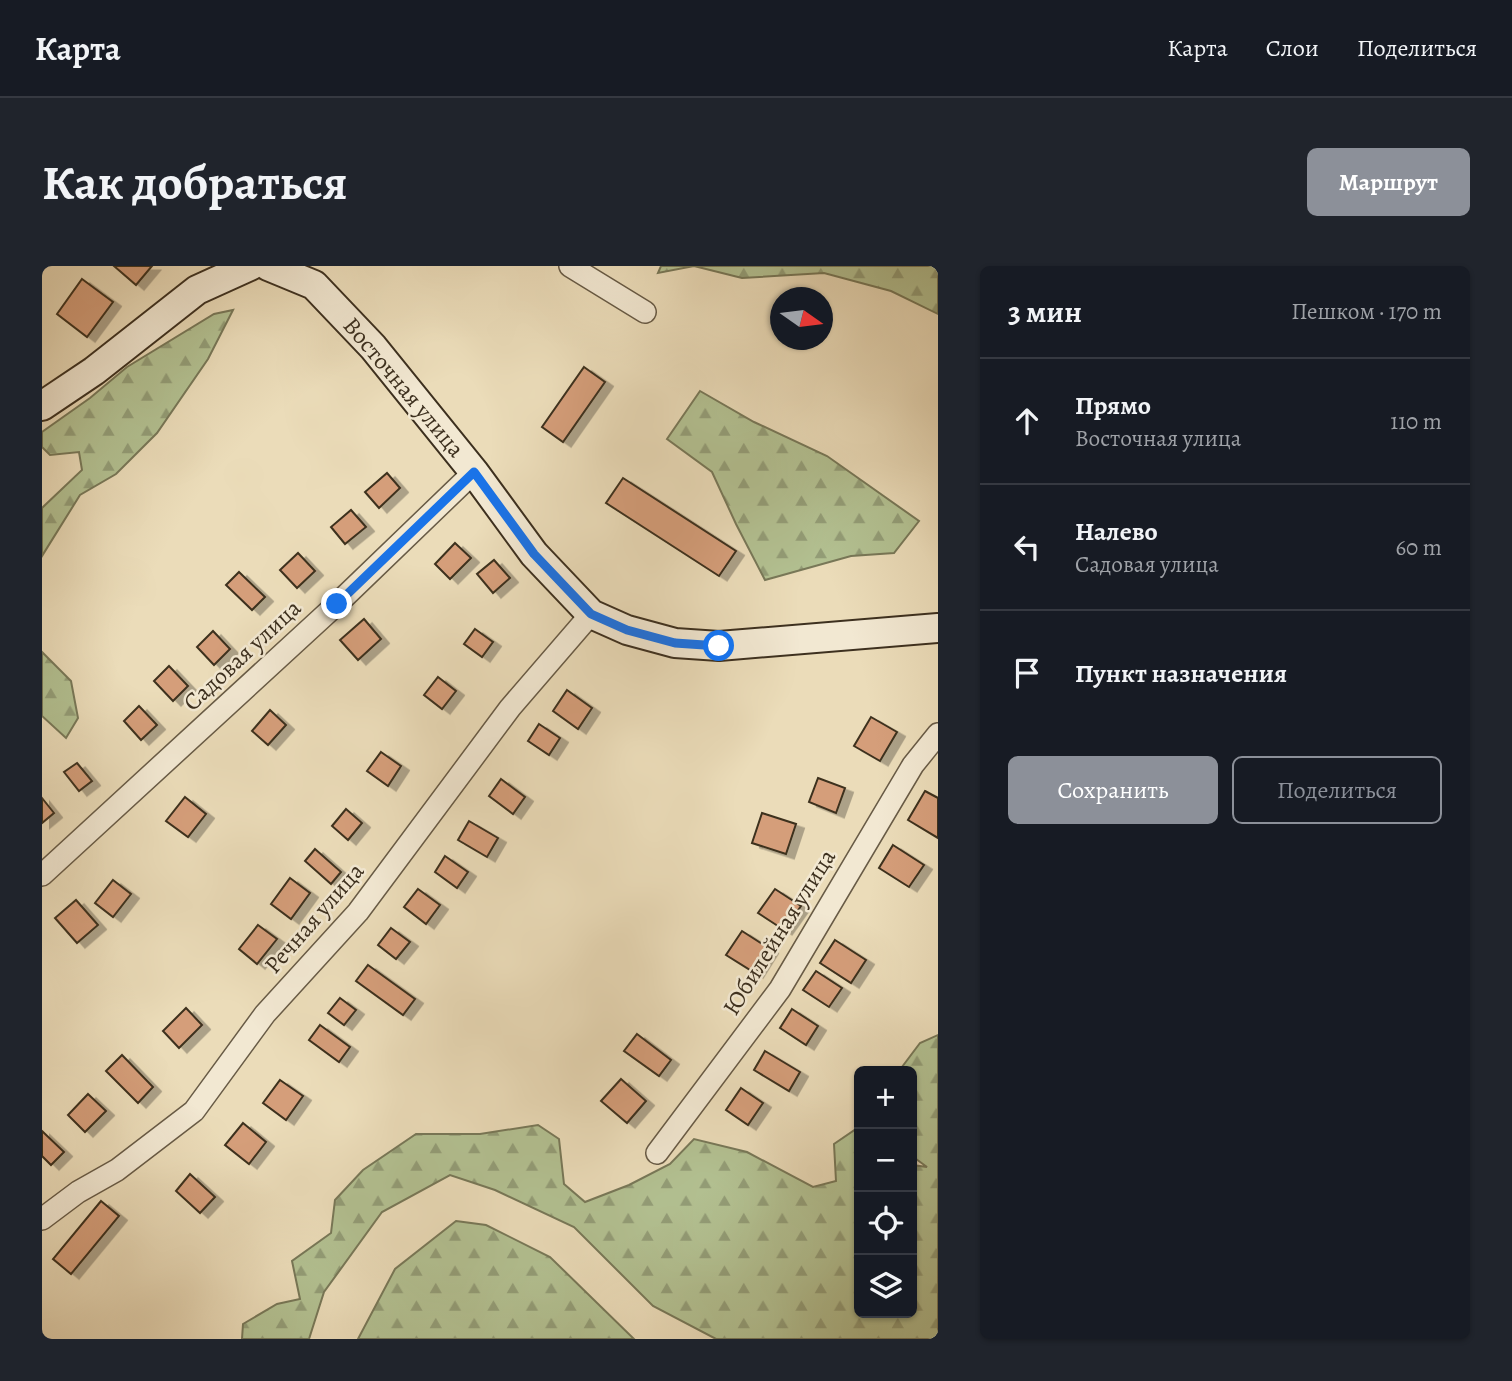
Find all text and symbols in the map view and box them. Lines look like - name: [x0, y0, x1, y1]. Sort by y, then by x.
- text: Карта: [35, 26, 121, 71]
- text: Карта: [1167, 32, 1228, 64]
- text: Слои: [1266, 32, 1319, 64]
- text: Поделиться: [1357, 32, 1477, 64]
- button: Маршрут: [1307, 148, 1470, 216]
- text: Как добраться: [42, 149, 348, 216]
- north arrow: [770, 287, 833, 350]
- text: 3 мин: [1008, 292, 1082, 332]
- text: Пешком · 170 m: [1291, 296, 1442, 327]
- street label: Восточная улица: [336, 310, 472, 464]
- text: Прямо: [1075, 388, 1151, 423]
- icon: ahead: [1008, 402, 1046, 440]
- text: 110 m: [1390, 406, 1442, 437]
- text: Восточная улица: [1075, 423, 1241, 454]
- text: Налево: [1075, 514, 1158, 549]
- icon: left: [1008, 528, 1046, 566]
- text: 60 m: [1395, 532, 1442, 563]
- text: Садовая улица: [1075, 549, 1219, 580]
- route end: [321, 588, 352, 619]
- street label: Садовая улица: [176, 592, 308, 718]
- route start: [703, 630, 734, 661]
- icon: arrive: [1008, 654, 1046, 692]
- text: Пункт назначения: [1075, 656, 1287, 691]
- button: Сохранить: [1008, 756, 1218, 824]
- button: Поделиться: [1232, 756, 1442, 824]
- street label: Юбилейная улица: [715, 843, 843, 1021]
- street label: Речная улица: [257, 856, 371, 980]
- map controls: [854, 1066, 917, 1318]
- button: +: [854, 1066, 917, 1129]
- button: −: [854, 1129, 917, 1192]
- button: locate: [854, 1192, 917, 1255]
- button: layers: [854, 1255, 917, 1318]

